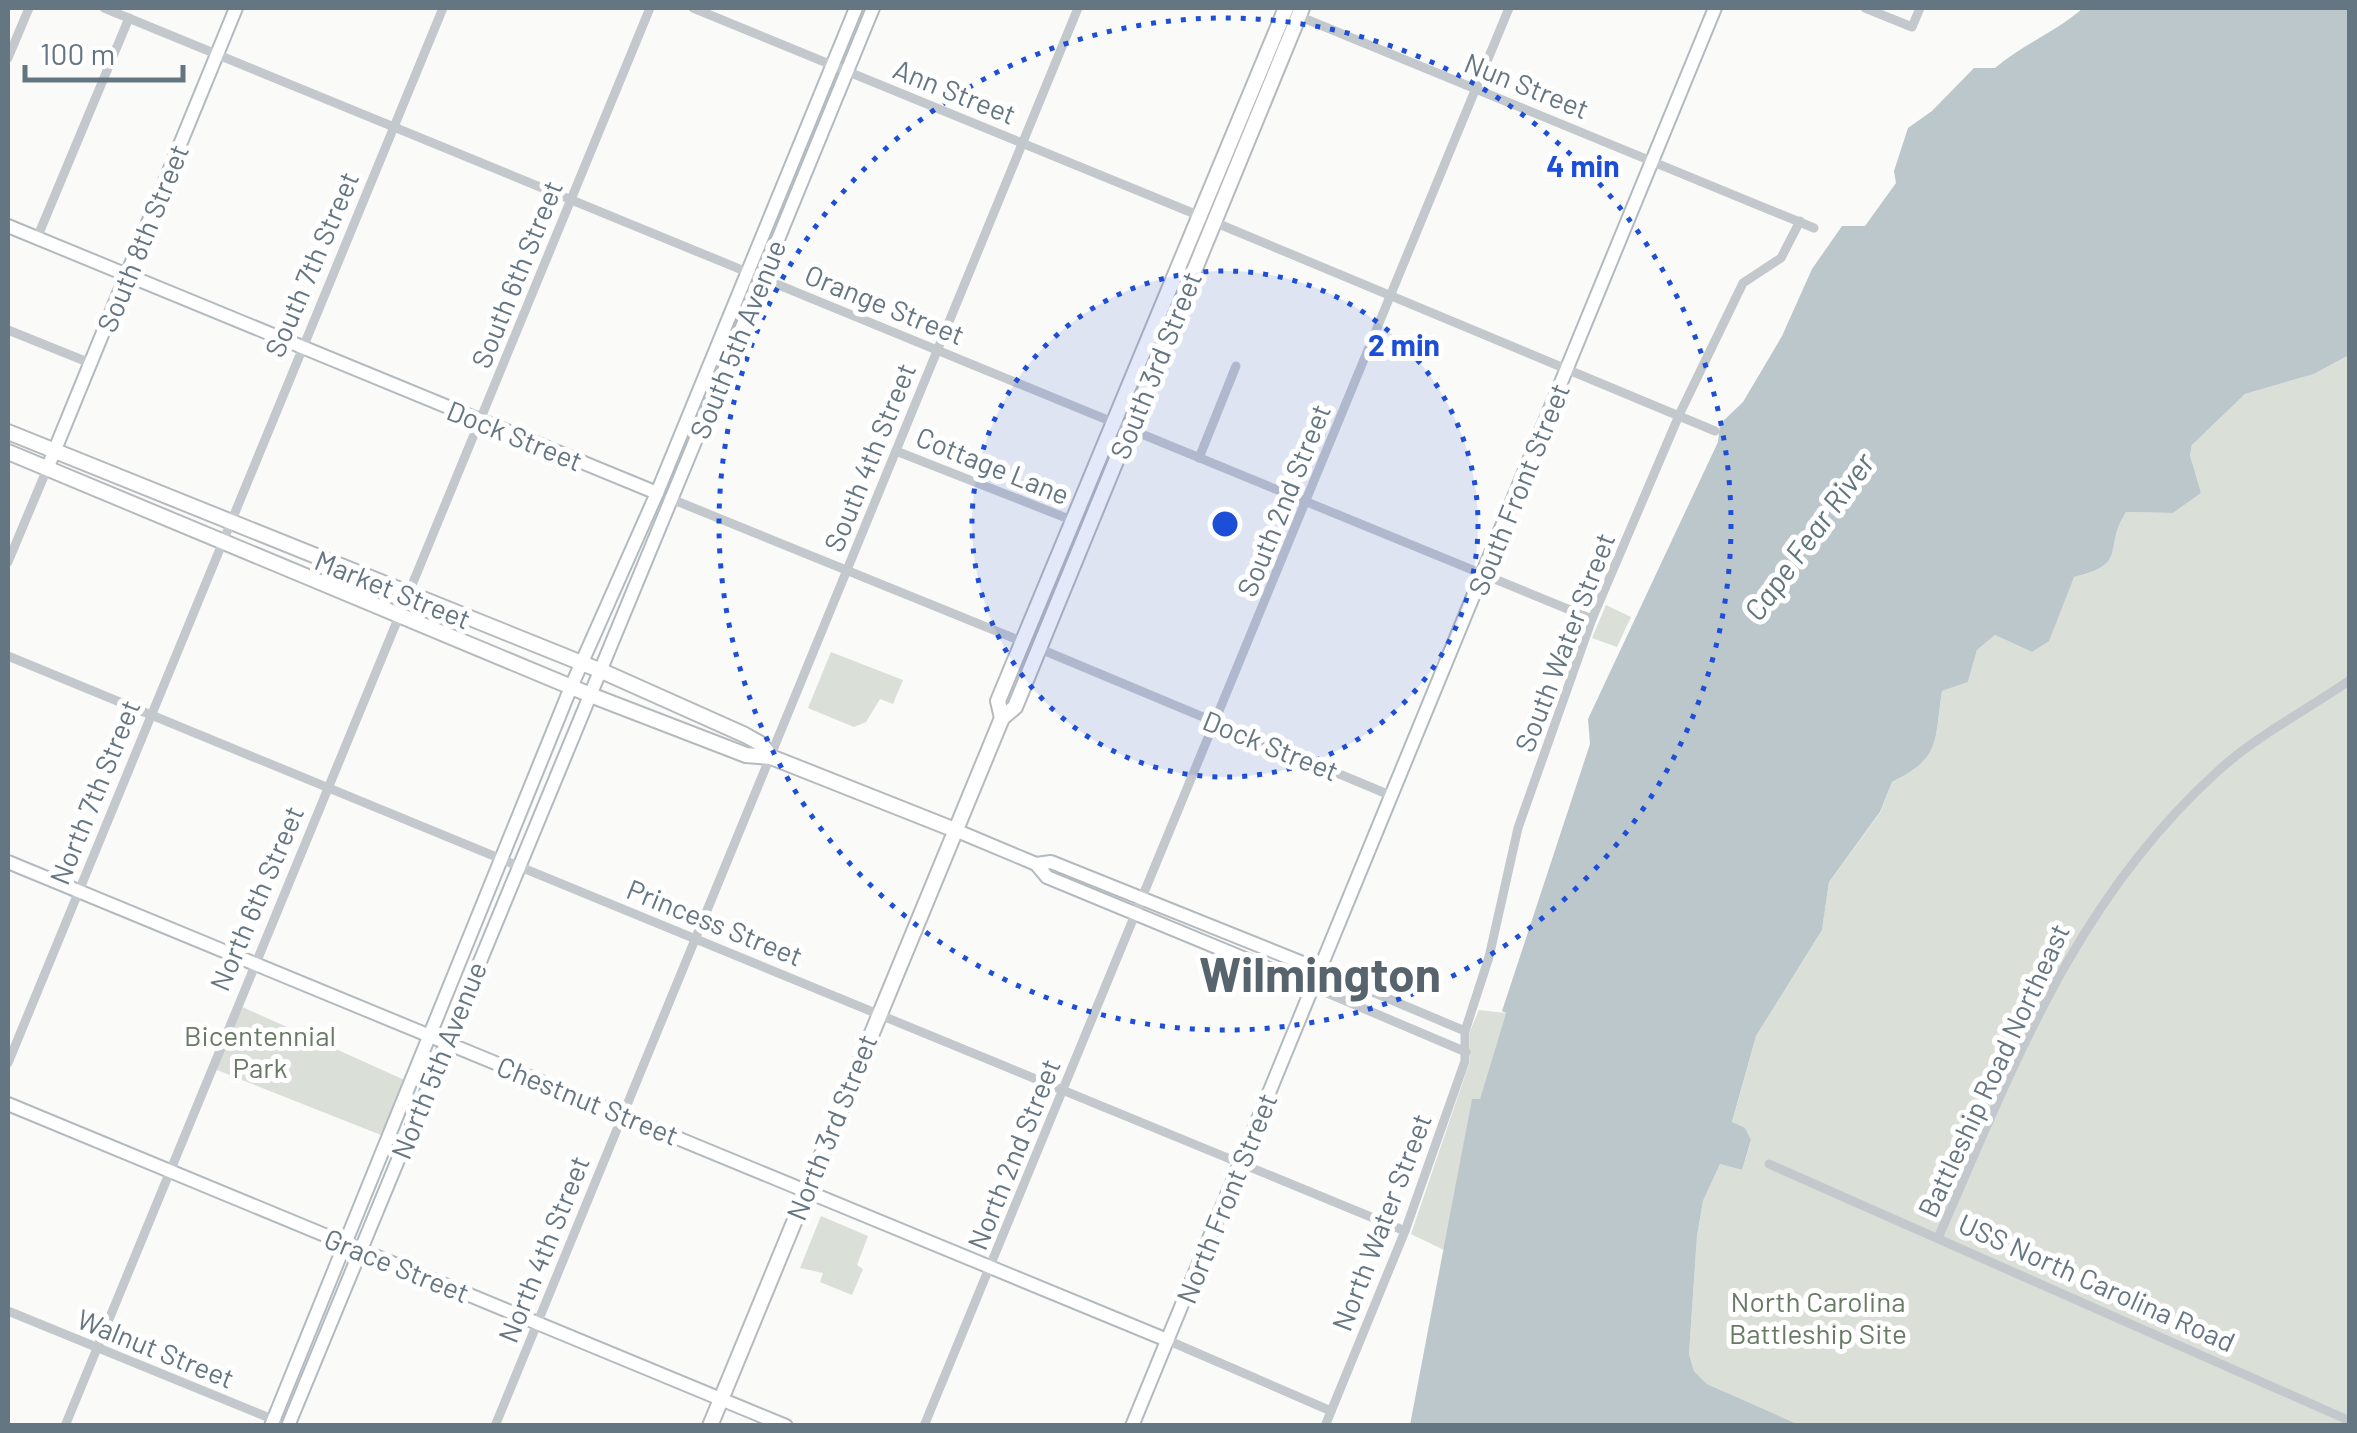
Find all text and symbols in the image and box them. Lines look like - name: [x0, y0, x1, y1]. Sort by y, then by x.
- scale bar: [25, 20, 182, 82]
- text: 100 m: [40, 35, 115, 71]
- street label: Nun Street: [1460, 45, 1594, 125]
- street label: Ann Street: [889, 51, 1021, 131]
- street label: South 8th Street: [89, 139, 195, 337]
- text: 4 min: [1546, 147, 1620, 183]
- street label: South 7th Street: [257, 166, 365, 362]
- street label: South 6th Street: [463, 175, 569, 373]
- street label: South 5th Avenue: [682, 234, 792, 444]
- street label: Orange Street: [800, 257, 970, 351]
- street label: South 3rd Street: [1102, 266, 1208, 464]
- text: 2 min: [1368, 326, 1440, 362]
- street label: South 4th Street: [816, 358, 922, 556]
- street label: South Front Street: [1460, 378, 1576, 600]
- street label: Dock Street: [442, 392, 588, 478]
- street label: South 2nd Street: [1229, 399, 1337, 601]
- street label: Cottage Lane: [911, 419, 1075, 511]
- water label: Cape Fear River: [1735, 444, 1882, 627]
- centre of rings: [1207, 506, 1243, 542]
- street label: South Water Street: [1507, 528, 1621, 756]
- street label: Market Street: [310, 542, 476, 636]
- street label: North 7th Street: [41, 695, 147, 889]
- street label: Dock Street: [1198, 702, 1344, 788]
- street label: North 6th Street: [202, 801, 310, 995]
- street label: Princess Street: [622, 871, 808, 973]
- street label: Battleship Road Northeast: [1910, 918, 2076, 1222]
- district label: Wilmington: [1199, 944, 1441, 1002]
- street label: North 5th Avenue: [383, 956, 493, 1164]
- park label: Bicentennial Park: [184, 1018, 336, 1084]
- street label: North 3rd Street: [778, 1029, 884, 1225]
- street label: Chestnut Street: [492, 1048, 684, 1152]
- street label: North 2nd Street: [959, 1054, 1067, 1254]
- street label: North Front Street: [1168, 1088, 1284, 1308]
- street label: North Water Street: [1324, 1109, 1438, 1335]
- street label: North 4th Street: [490, 1151, 596, 1347]
- street label: USS North Carolina Road: [1954, 1206, 2240, 1358]
- street label: Grace Street: [320, 1221, 474, 1309]
- park label: North Carolina Battleship Site: [1729, 1284, 1907, 1350]
- street label: Walnut Street: [73, 1301, 239, 1395]

